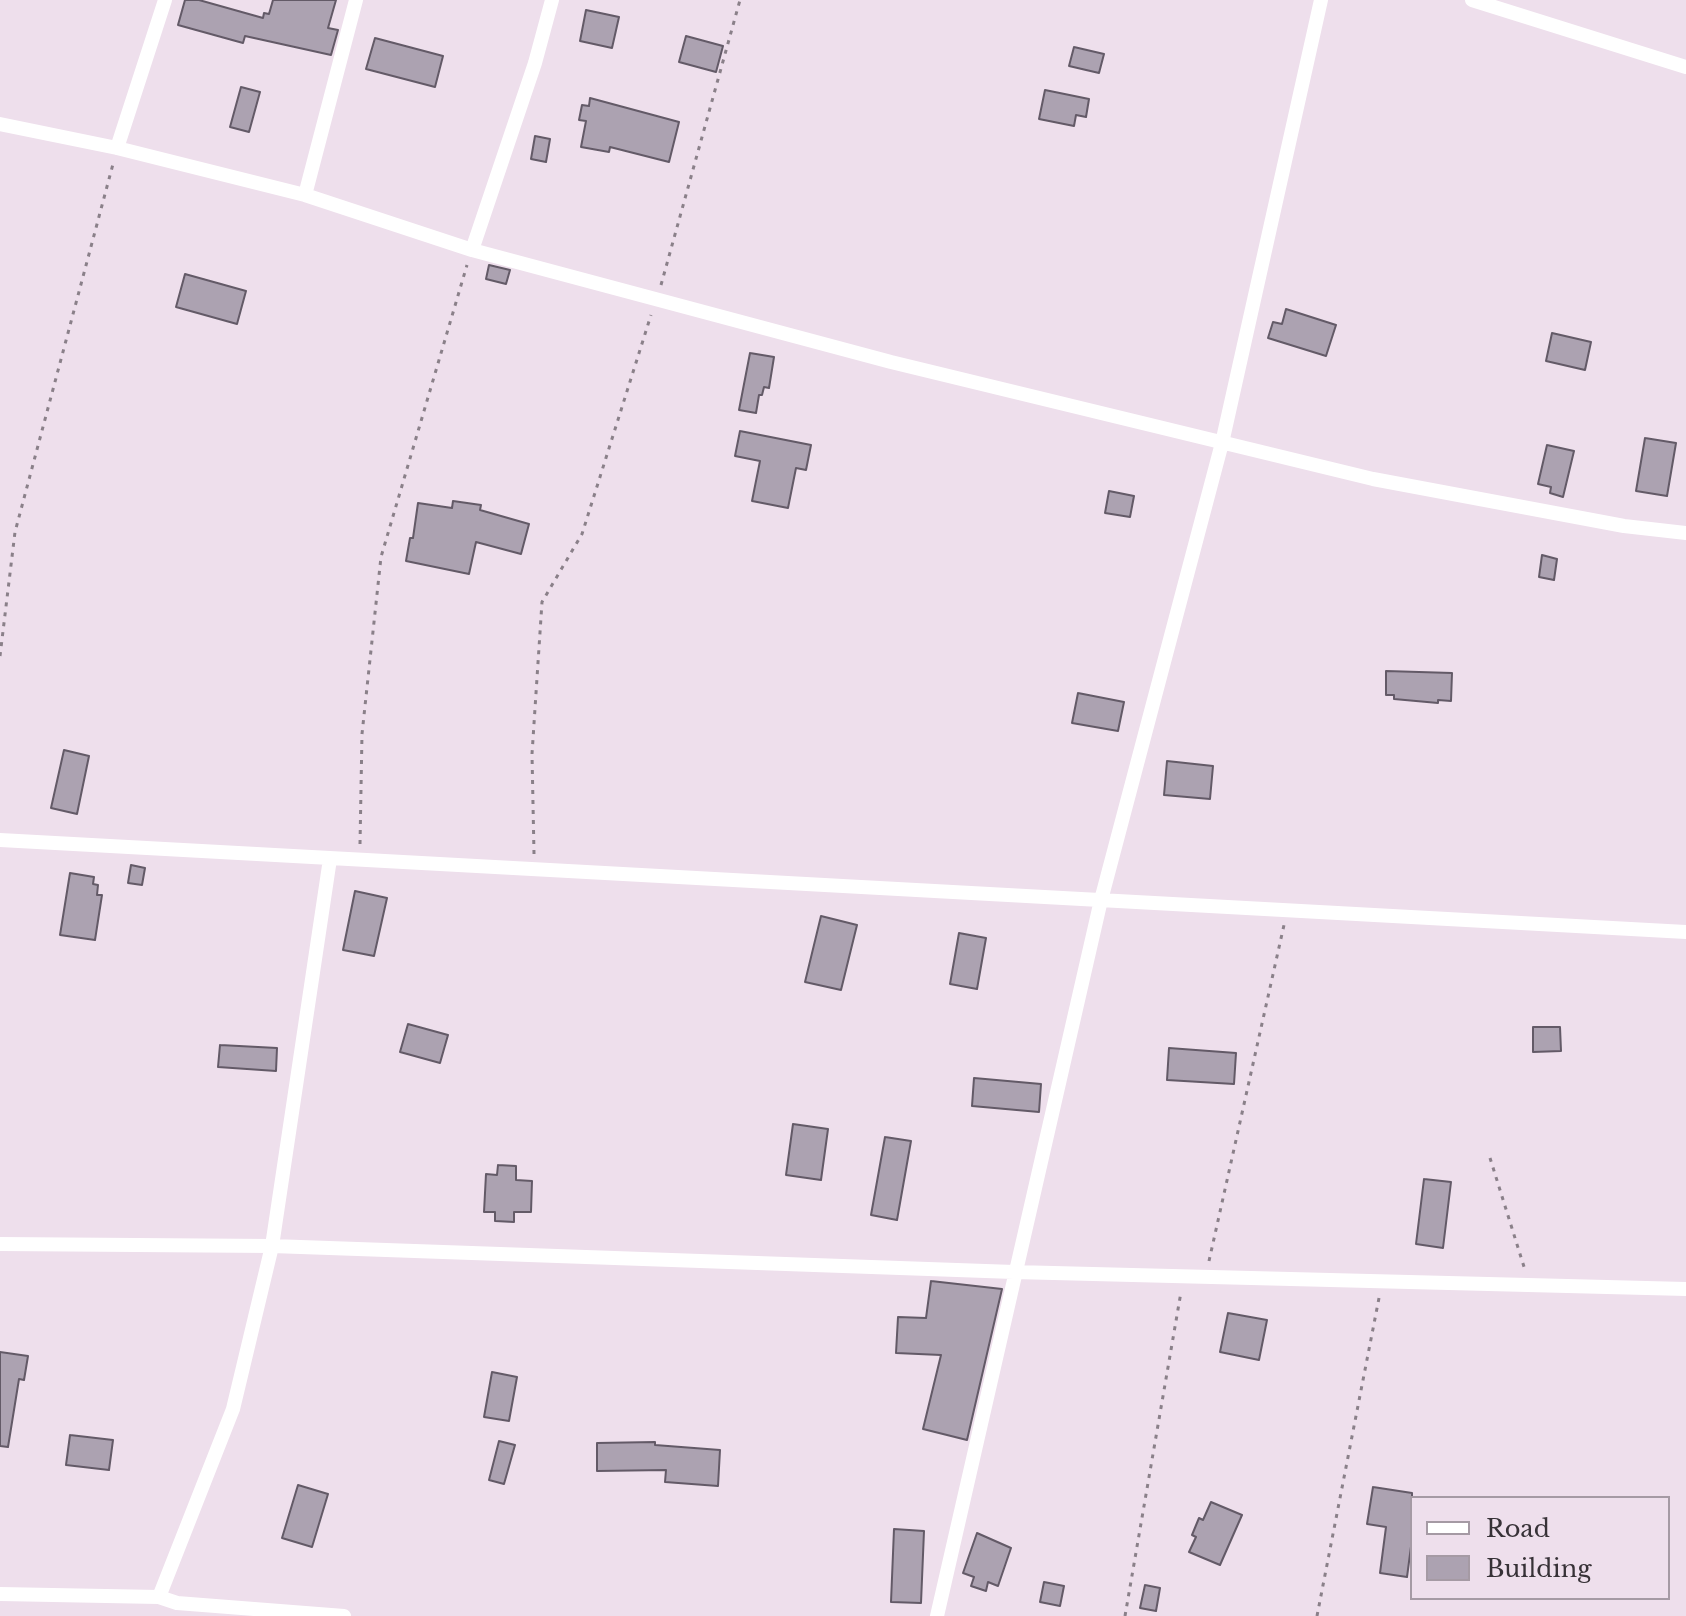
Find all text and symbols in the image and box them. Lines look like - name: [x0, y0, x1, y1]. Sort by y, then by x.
- legend: [1410, 1496, 1670, 1600]
- text: Road: [1486, 1514, 1550, 1543]
- text: Building: [1486, 1554, 1592, 1583]

